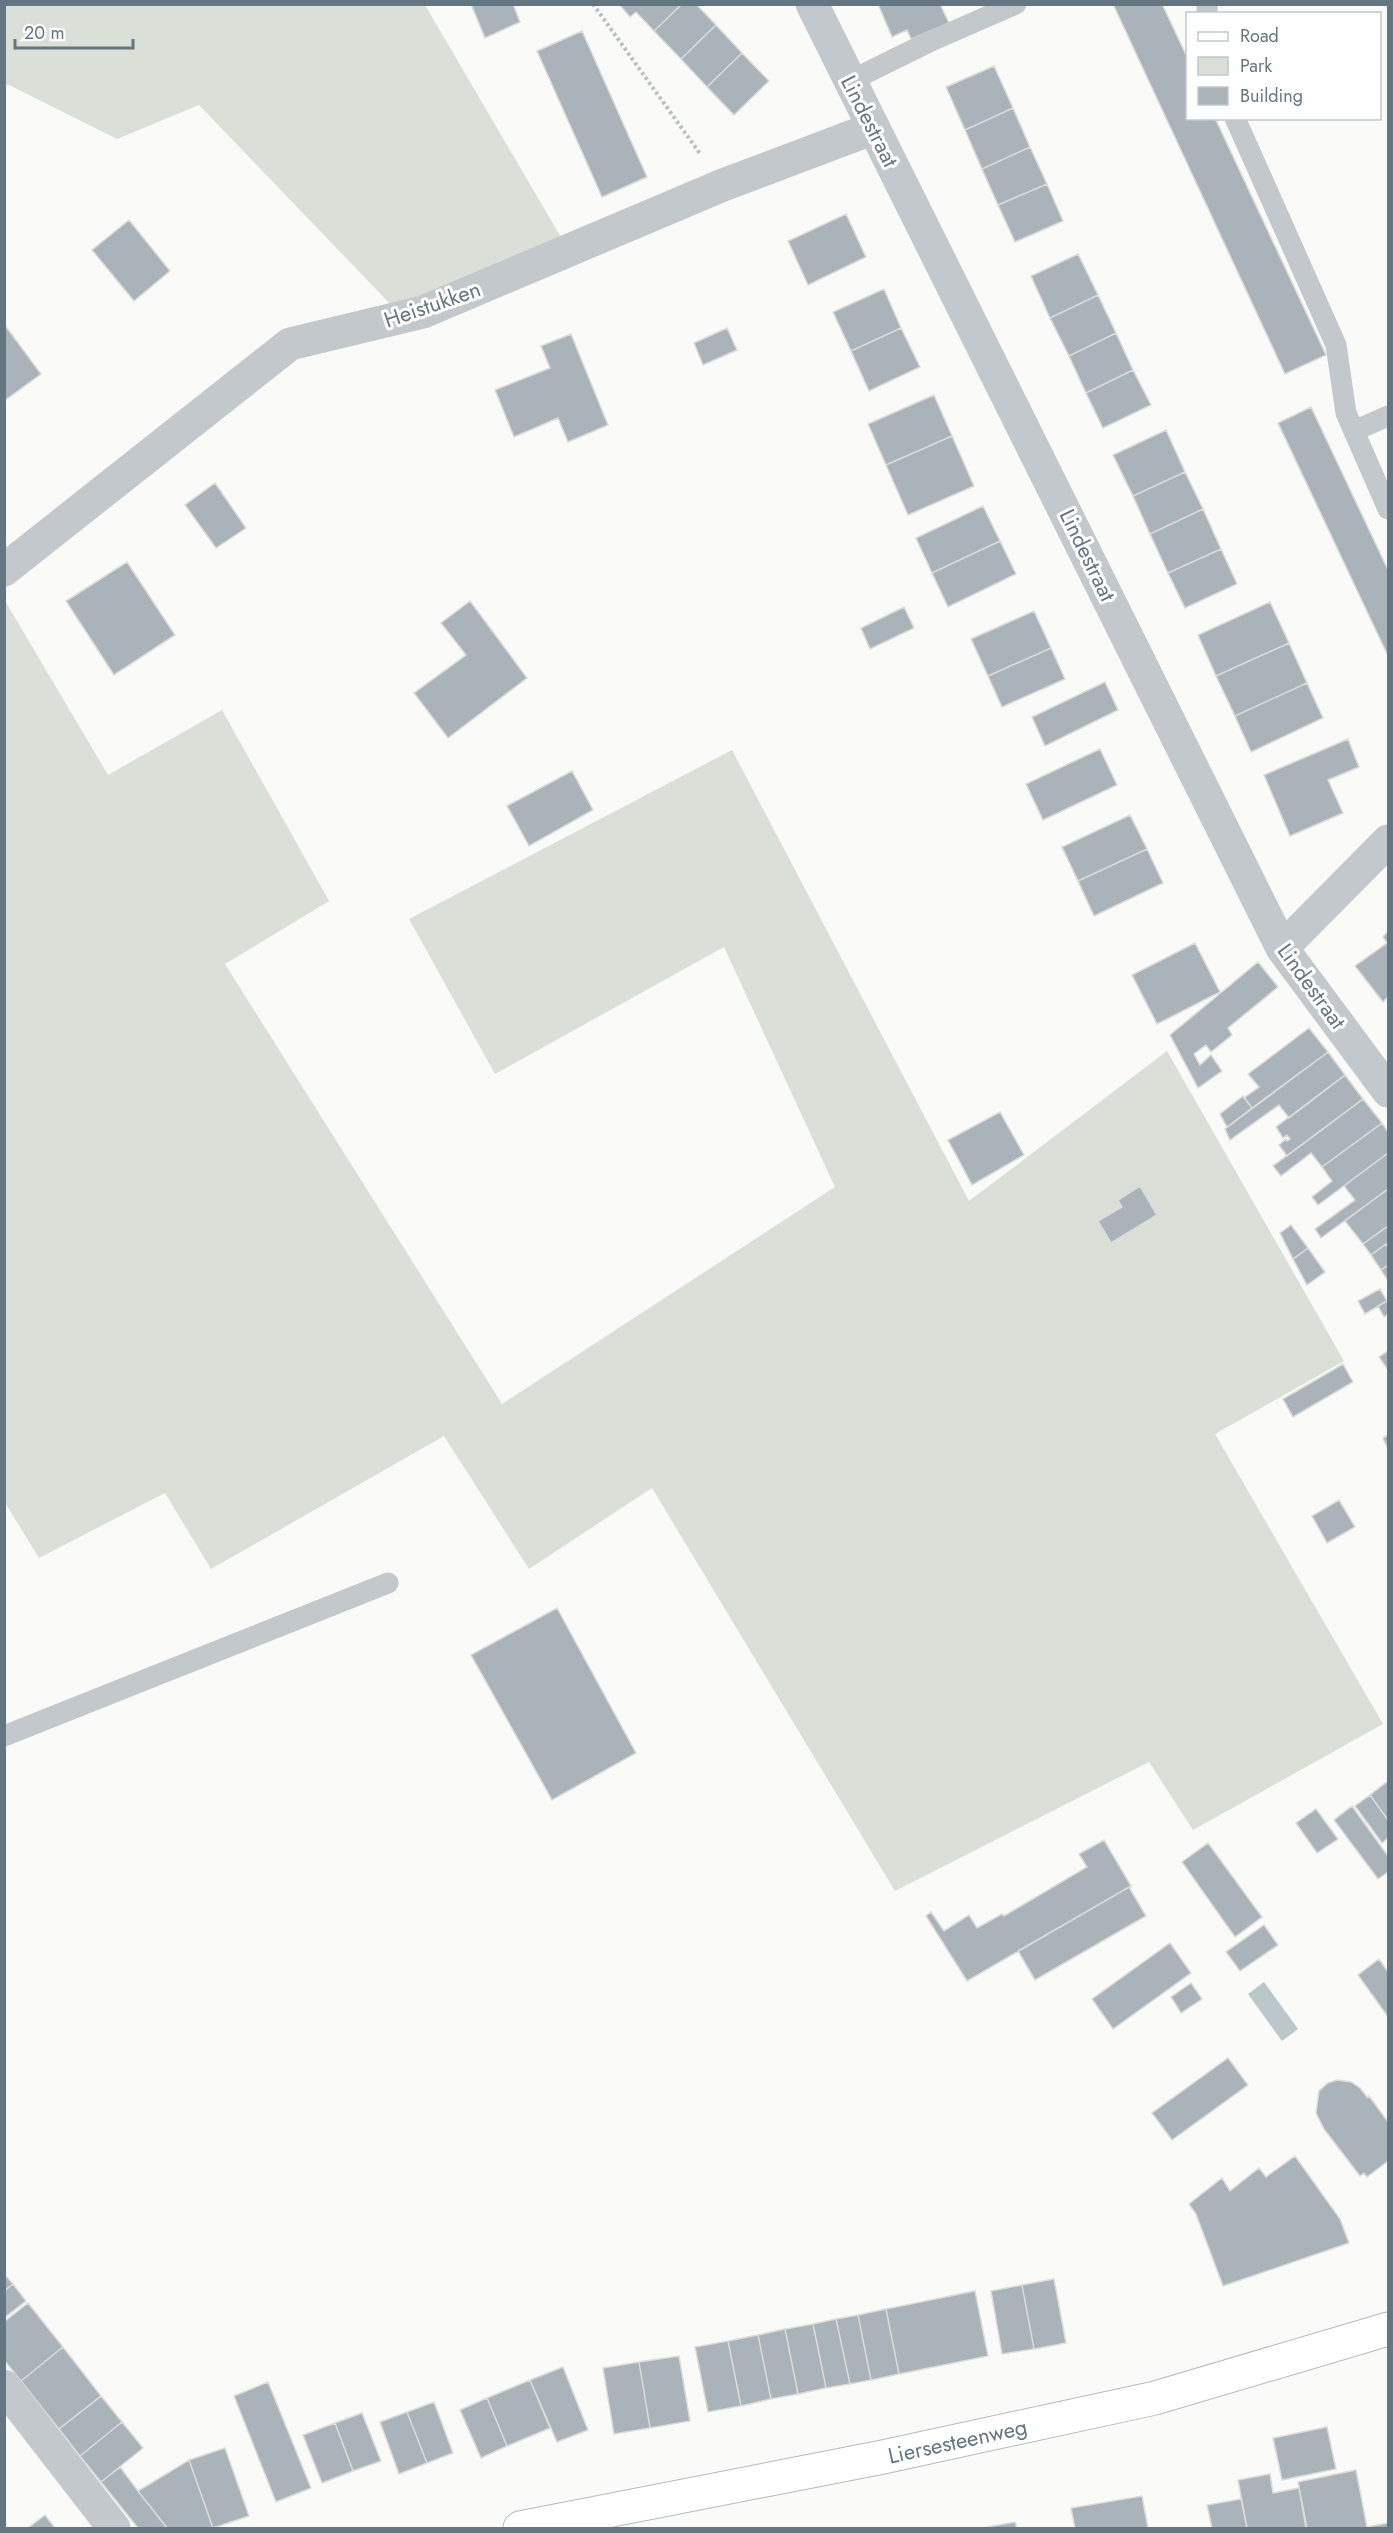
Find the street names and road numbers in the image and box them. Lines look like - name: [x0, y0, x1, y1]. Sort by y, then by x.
- street label: Lindestraat: [833, 70, 907, 173]
- street label: Heistukken: [379, 273, 485, 335]
- street label: Lindestraat: [1052, 503, 1124, 607]
- street label: Lindestraat: [1270, 936, 1355, 1036]
- street label: Liersesteenweg: [885, 2410, 1030, 2472]

